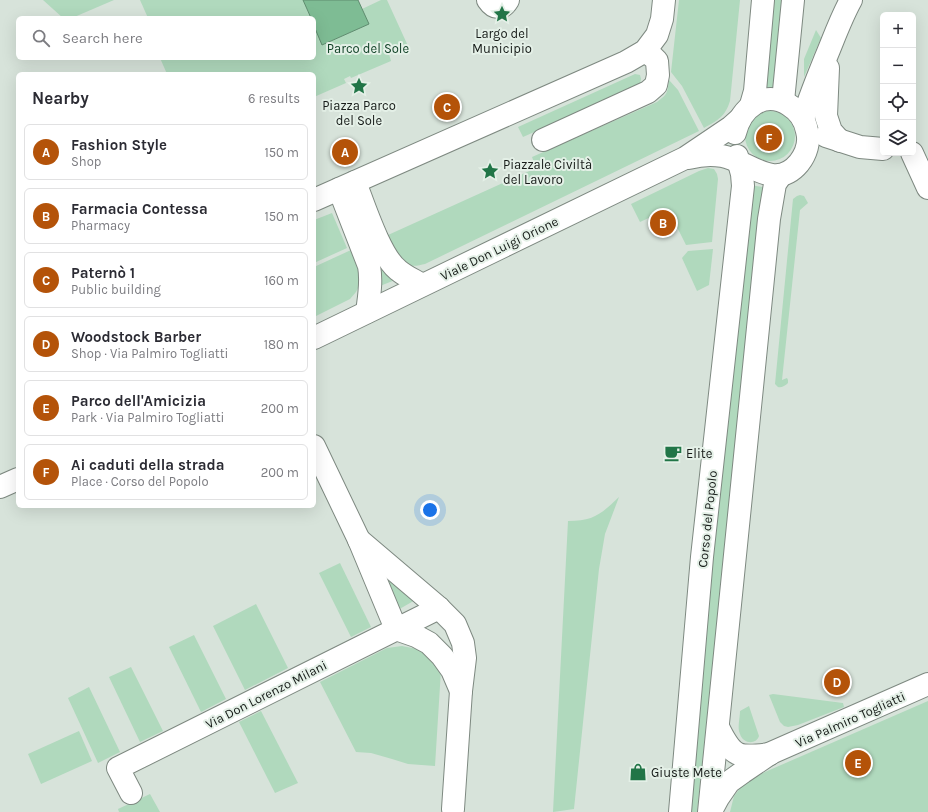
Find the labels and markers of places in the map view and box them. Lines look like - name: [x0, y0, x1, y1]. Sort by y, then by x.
- place icon: Largo del Municipio: [492, 4, 512, 24]
- place label: Largo del Municipio: [472, 26, 532, 56]
- place icon: Piazza Parco del Sole: [349, 76, 369, 96]
- pin: C: [434, 92, 460, 122]
- place label: Piazza Parco del Sole: [322, 98, 396, 128]
- pin: F: [756, 123, 782, 153]
- pin: A: [332, 137, 358, 167]
- place label: Piazzale Civiltà del Lavoro: [503, 157, 592, 187]
- place icon: Piazzale Civiltà del Lavoro: [480, 161, 500, 181]
- pin: B: [650, 208, 676, 238]
- cafe icon: Elite: [663, 443, 683, 463]
- place label: Elite: [686, 446, 713, 461]
- pin: D: [824, 667, 850, 697]
- pin: E: [845, 748, 871, 778]
- shop icon: Giuste Mete: [628, 762, 648, 782]
- place label: Giuste Mete: [651, 765, 722, 780]

